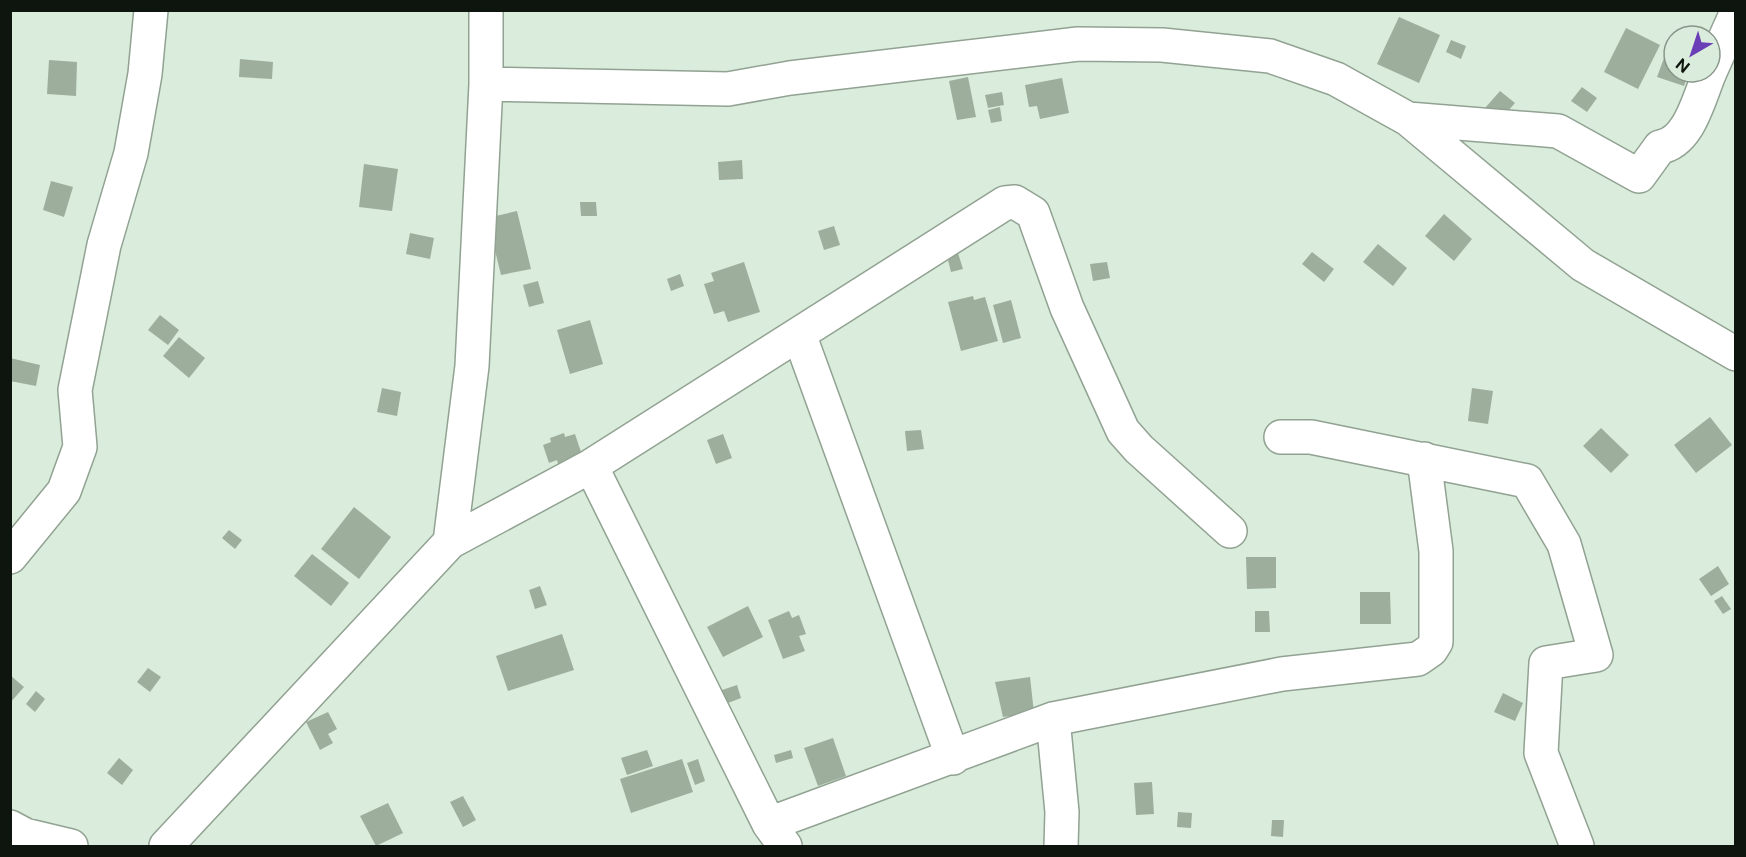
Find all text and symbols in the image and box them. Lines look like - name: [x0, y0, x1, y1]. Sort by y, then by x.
- north arrow: [1662, 24, 1722, 84]
- text: N: [1672, 54, 1694, 77]

